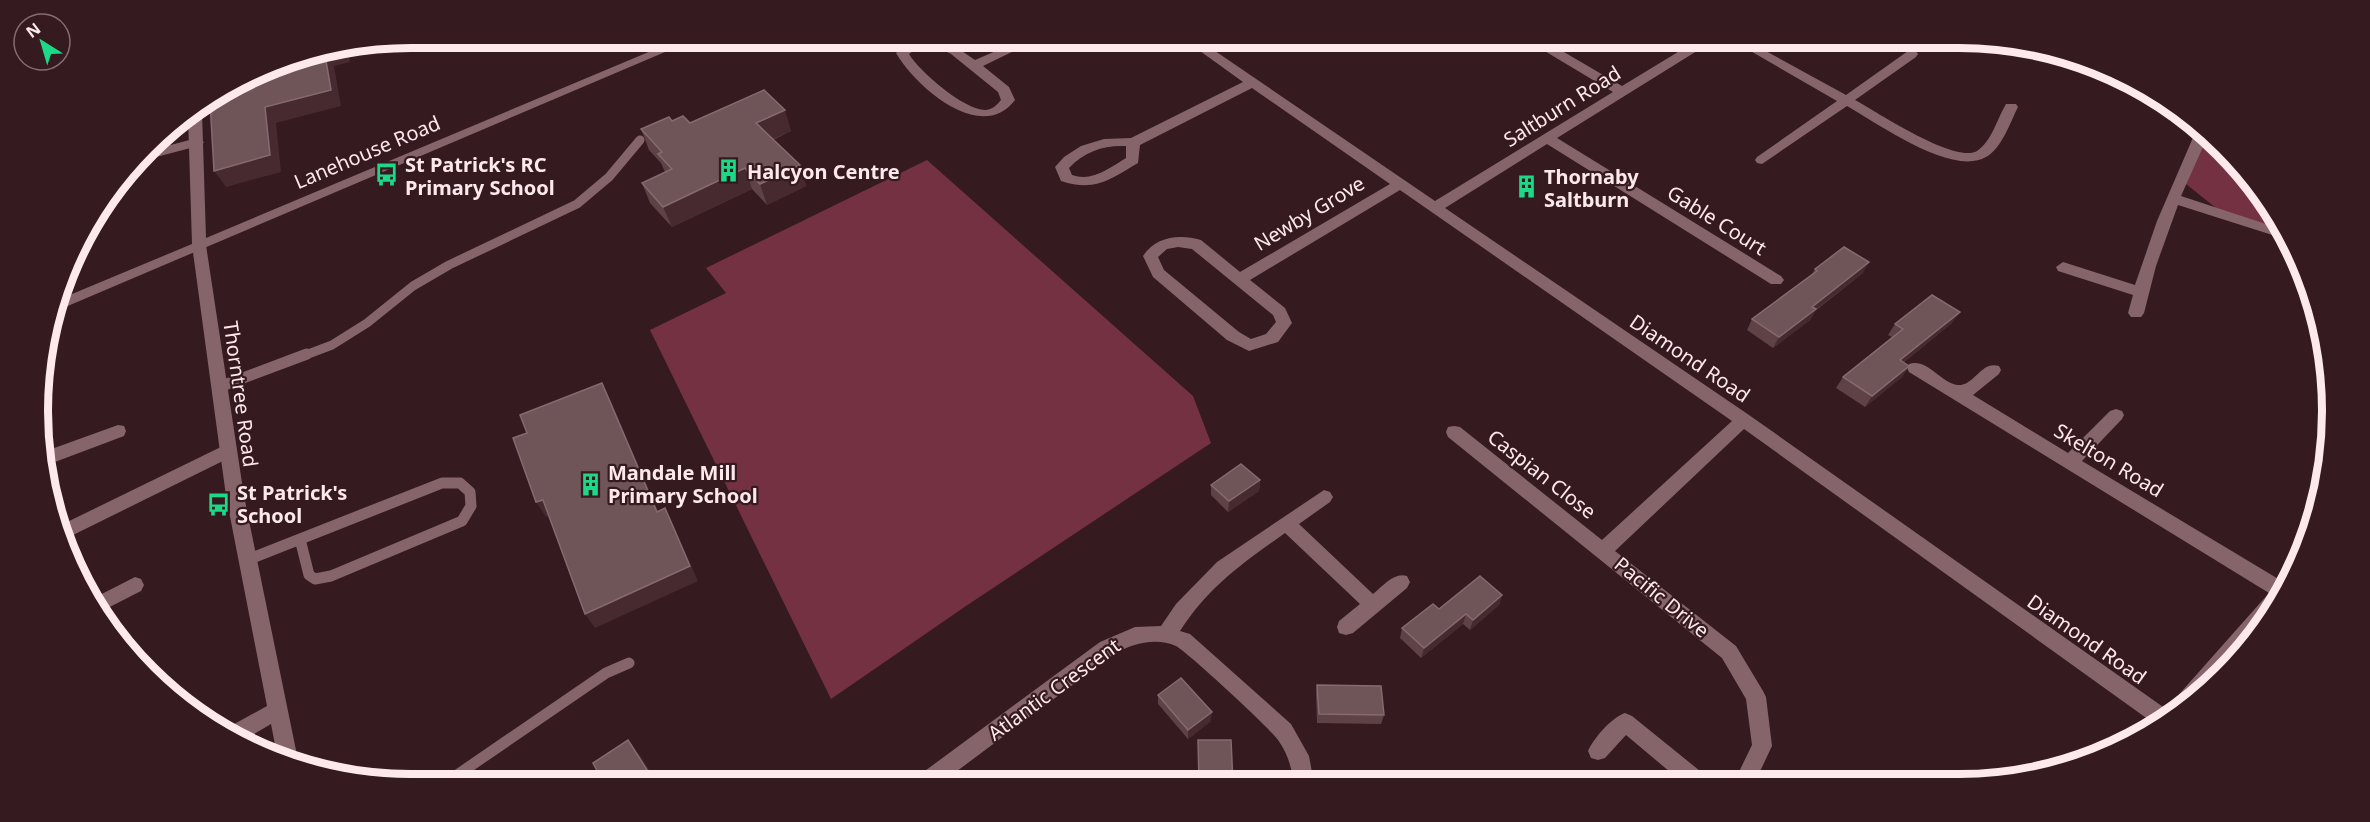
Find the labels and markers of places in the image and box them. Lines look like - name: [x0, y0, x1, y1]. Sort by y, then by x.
- place label: St Patrick's RC Primary School: [405, 151, 555, 201]
- building icon: Halcyon Centre: [716, 158, 742, 184]
- place label: Halcyon Centre: [747, 158, 900, 185]
- bus stop icon: St Patrick's RC Primary School: [374, 162, 400, 188]
- place label: Thornaby Saltburn: [1544, 163, 1639, 213]
- building icon: Thornaby Saltburn: [1513, 174, 1539, 200]
- place label: Mandale Mill Primary School: [608, 459, 758, 509]
- building icon: Mandale Mill Primary School: [577, 471, 603, 497]
- place label: St Patrick's School: [237, 479, 347, 529]
- bus stop icon: St Patrick's School: [206, 491, 232, 517]

